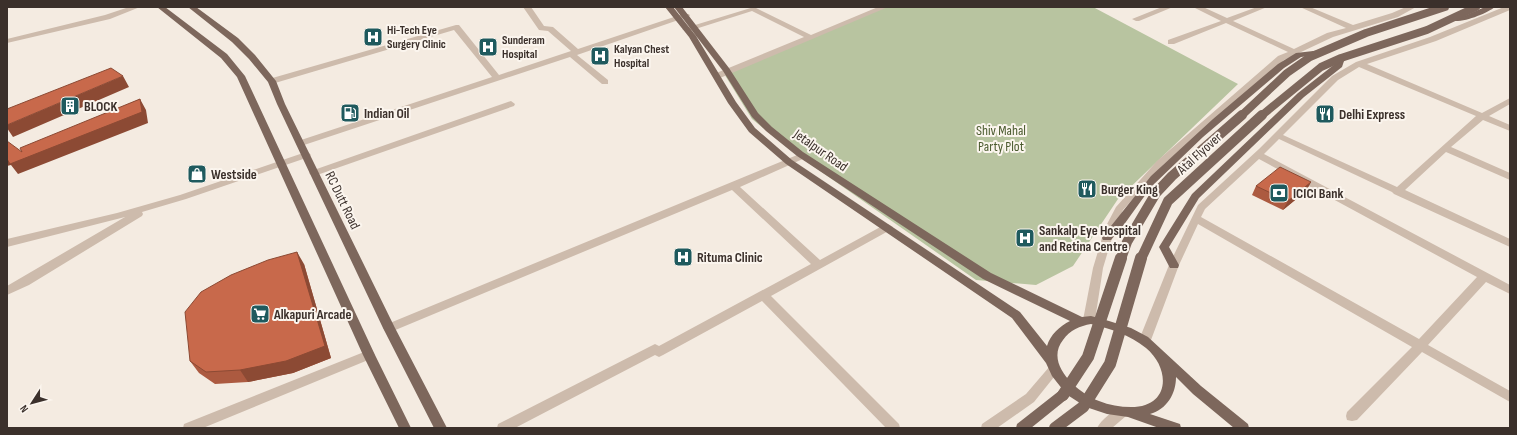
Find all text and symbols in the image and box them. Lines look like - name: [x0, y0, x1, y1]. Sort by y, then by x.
- place label: Hi-Tech Eye Surgery Clinic: [387, 23, 446, 52]
- hospital icon: Hi-Tech Eye Surgery Clinic: [362, 26, 384, 48]
- place label: Sunderam Hospital: [502, 33, 545, 62]
- hospital icon: Sunderam Hospital: [477, 36, 499, 58]
- place label: Kalyan Chest Hospital: [614, 42, 669, 71]
- hospital icon: Kalyan Chest Hospital: [589, 45, 611, 67]
- building icon: BLOCK: [59, 95, 81, 117]
- place label: BLOCK: [84, 98, 117, 115]
- fuel station icon: Indian Oil: [339, 102, 361, 124]
- restaurant icon: Delhi Express: [1314, 103, 1336, 125]
- place label: Indian Oil: [364, 105, 410, 122]
- place label: Delhi Express: [1339, 106, 1405, 123]
- park label: Shiv Mahal Party Plot: [976, 122, 1026, 155]
- street label: Jetalpur Road: [790, 125, 851, 175]
- street label: Atal Flyover: [1173, 129, 1225, 179]
- shop icon: Westside: [186, 163, 208, 185]
- place label: Westside: [211, 166, 257, 183]
- street label: RC Dutt Road: [321, 169, 364, 232]
- restaurant icon: Burger King: [1076, 178, 1098, 200]
- place label: Burger King: [1101, 181, 1158, 198]
- bank icon: ICICI Bank: [1268, 182, 1290, 204]
- place label: ICICI Bank: [1293, 185, 1344, 202]
- place label: Sankalp Eye Hospital and Retina Centre: [1039, 222, 1141, 255]
- hospital icon: Sankalp Eye Hospital and Retina Centre: [1014, 227, 1036, 249]
- hospital icon: Rituma Clinic: [672, 246, 694, 268]
- place label: Rituma Clinic: [697, 249, 763, 266]
- supermarket icon: Alkapuri Arcade: [249, 303, 271, 325]
- place label: Alkapuri Arcade: [273, 306, 351, 323]
- north arrow: [12, 383, 52, 423]
- text: N: [17, 402, 31, 415]

